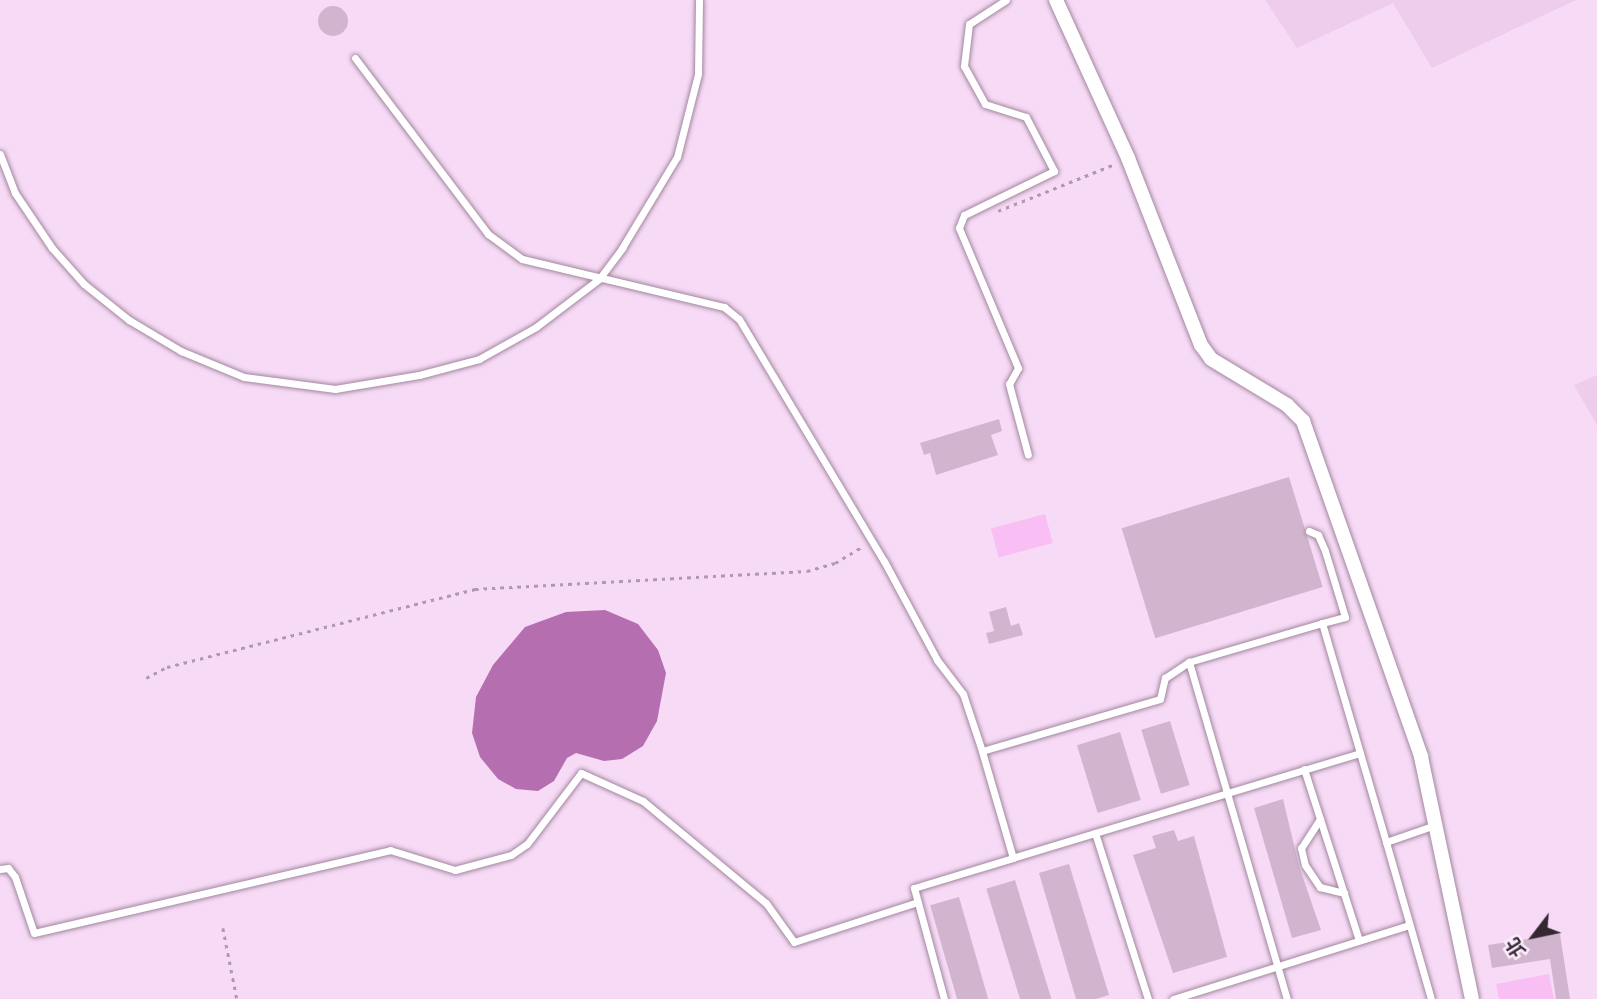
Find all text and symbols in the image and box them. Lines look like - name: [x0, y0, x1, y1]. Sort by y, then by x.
- north arrow: [1499, 901, 1569, 971]
- text: 北: [1501, 933, 1531, 962]

